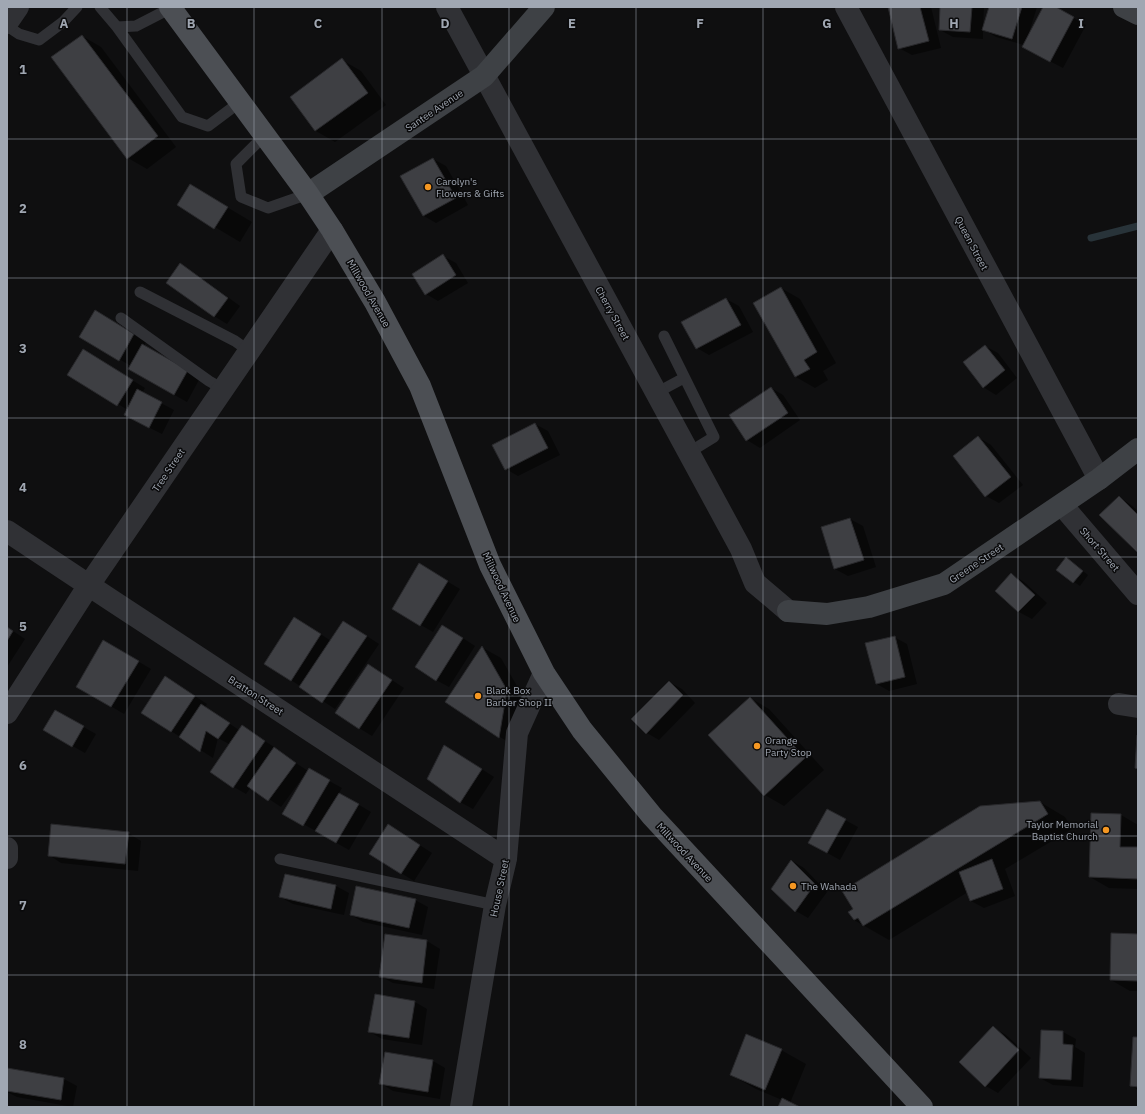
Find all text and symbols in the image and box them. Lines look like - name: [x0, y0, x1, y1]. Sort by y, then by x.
- text: A: [60, 15, 69, 32]
- text: B: [187, 15, 196, 32]
- text: C: [314, 15, 323, 32]
- text: D: [440, 15, 450, 32]
- text: E: [568, 15, 576, 32]
- text: F: [696, 15, 704, 32]
- text: G: [822, 15, 832, 32]
- text: H: [949, 15, 959, 32]
- text: I: [1078, 15, 1084, 32]
- text: 1: [19, 61, 27, 78]
- street label: Santee Avenue: [403, 86, 466, 135]
- place label: Carolyn's Flowers & Gifts: [436, 175, 504, 200]
- marker: Carolyn's Flowers & Gifts: [423, 182, 433, 192]
- text: 2: [19, 200, 27, 217]
- street label: Queen Street: [952, 214, 991, 273]
- street label: Millwood Avenue: [344, 257, 394, 330]
- street label: Cherry Street: [592, 284, 633, 343]
- text: 3: [19, 340, 27, 357]
- street label: Tree Street: [149, 446, 188, 495]
- text: 4: [19, 479, 27, 496]
- street label: Short Street: [1077, 525, 1123, 574]
- street label: Greene Street: [947, 540, 1006, 586]
- street label: Millwood Avenue: [480, 550, 524, 625]
- text: 5: [19, 618, 27, 635]
- street label: Bratton Street: [226, 673, 286, 718]
- place label: Black Box Barber Shop II: [486, 684, 552, 709]
- marker: Black Box Barber Shop II: [473, 691, 483, 701]
- place label: Orange Party Stop: [765, 734, 812, 759]
- marker: Orange Party Stop: [752, 741, 762, 751]
- text: 6: [19, 757, 27, 774]
- place label: Taylor Memorial Baptist Church: [1026, 818, 1098, 843]
- street label: Millwood Avenue: [654, 820, 716, 885]
- marker: Taylor Memorial Baptist Church: [1101, 825, 1111, 835]
- street label: House Street: [487, 858, 512, 918]
- place label: The Wahada: [801, 880, 857, 893]
- marker: The Wahada: [788, 881, 798, 891]
- text: 7: [19, 897, 27, 914]
- text: 8: [19, 1036, 27, 1053]

